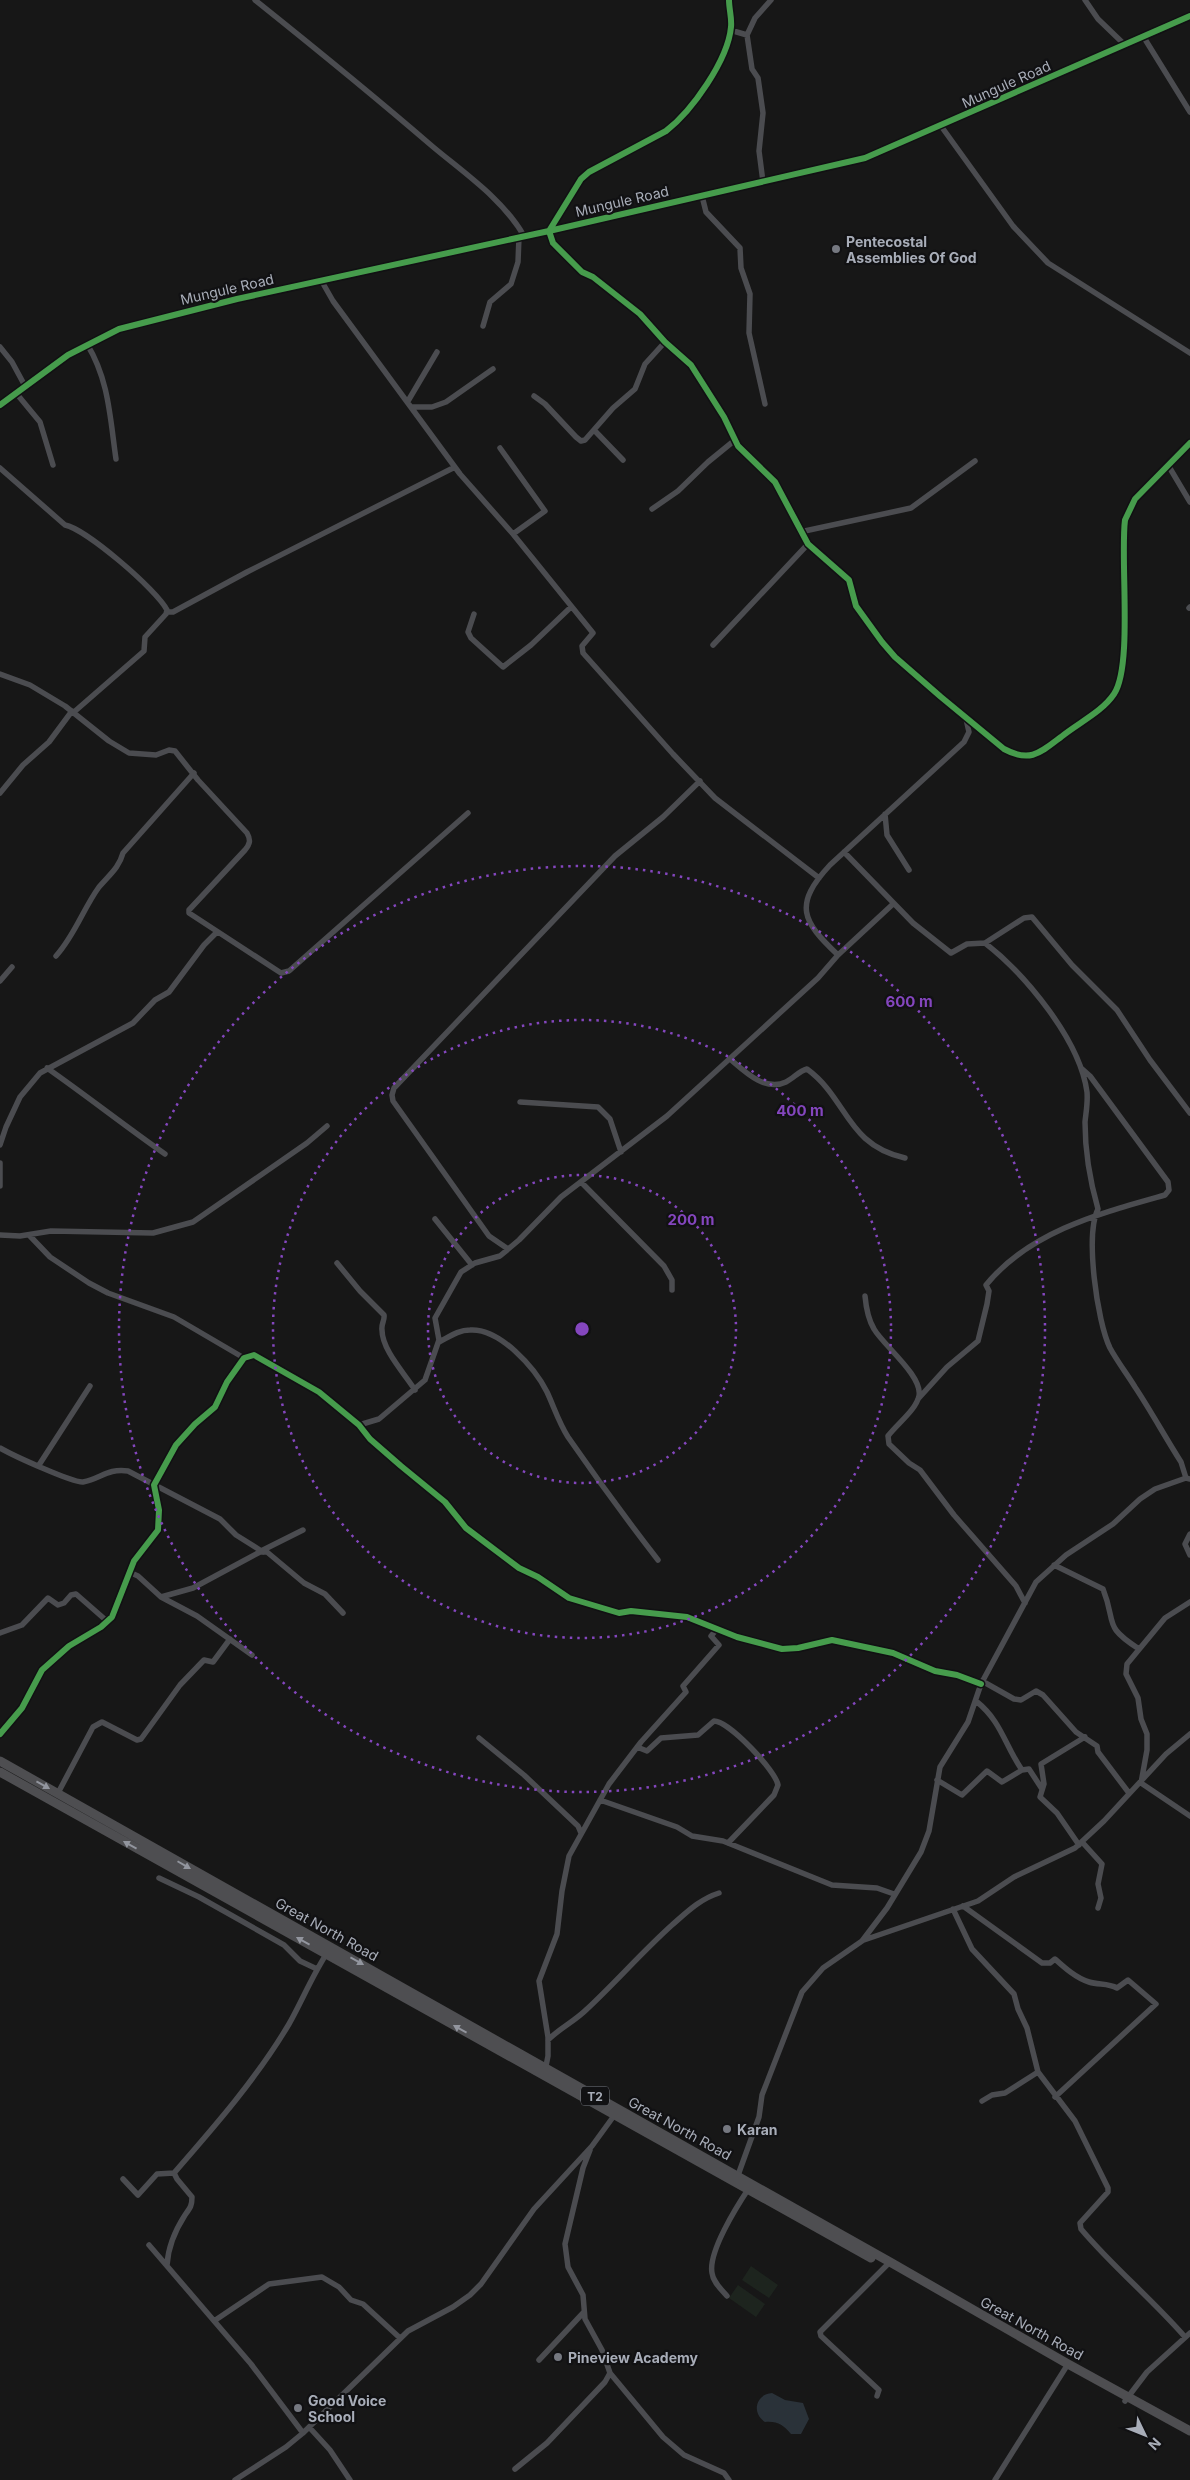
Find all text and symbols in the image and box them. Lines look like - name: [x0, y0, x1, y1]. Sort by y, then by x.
- street label: Mungule Road: [959, 57, 1053, 111]
- street label: Mungule Road: [574, 182, 670, 220]
- place label: Pentecostal Assemblies Of God: [846, 233, 977, 266]
- marker: Pentecostal Assemblies Of God: [830, 243, 842, 255]
- street label: Mungule Road: [179, 270, 275, 308]
- text: 600 m: [885, 992, 933, 1011]
- text: 400 m: [776, 1101, 824, 1120]
- text: 200 m: [668, 1210, 714, 1229]
- centre of rings: [573, 1320, 591, 1338]
- one-way arrow: [35, 1781, 50, 1789]
- one-way arrow: [123, 1841, 138, 1849]
- one-way arrow: [177, 1861, 191, 1869]
- street label: Great North Road: [273, 1894, 381, 1964]
- one-way arrow: [295, 1937, 310, 1945]
- one-way arrow: [349, 1957, 364, 1965]
- one-way arrow: [453, 2024, 467, 2033]
- road number: T2: [581, 2086, 609, 2106]
- street label: Great North Road: [626, 2093, 734, 2163]
- place label: Karan: [737, 2121, 778, 2138]
- marker: Karan: [721, 2123, 733, 2135]
- street label: Great North Road: [978, 2293, 1086, 2363]
- place label: Pineview Academy: [568, 2349, 699, 2366]
- marker: Pineview Academy: [552, 2351, 564, 2363]
- place label: Good Voice School: [308, 2392, 386, 2425]
- marker: Good Voice School: [292, 2402, 304, 2414]
- north arrow: [1120, 2410, 1170, 2460]
- text: N: [1145, 2435, 1165, 2454]

